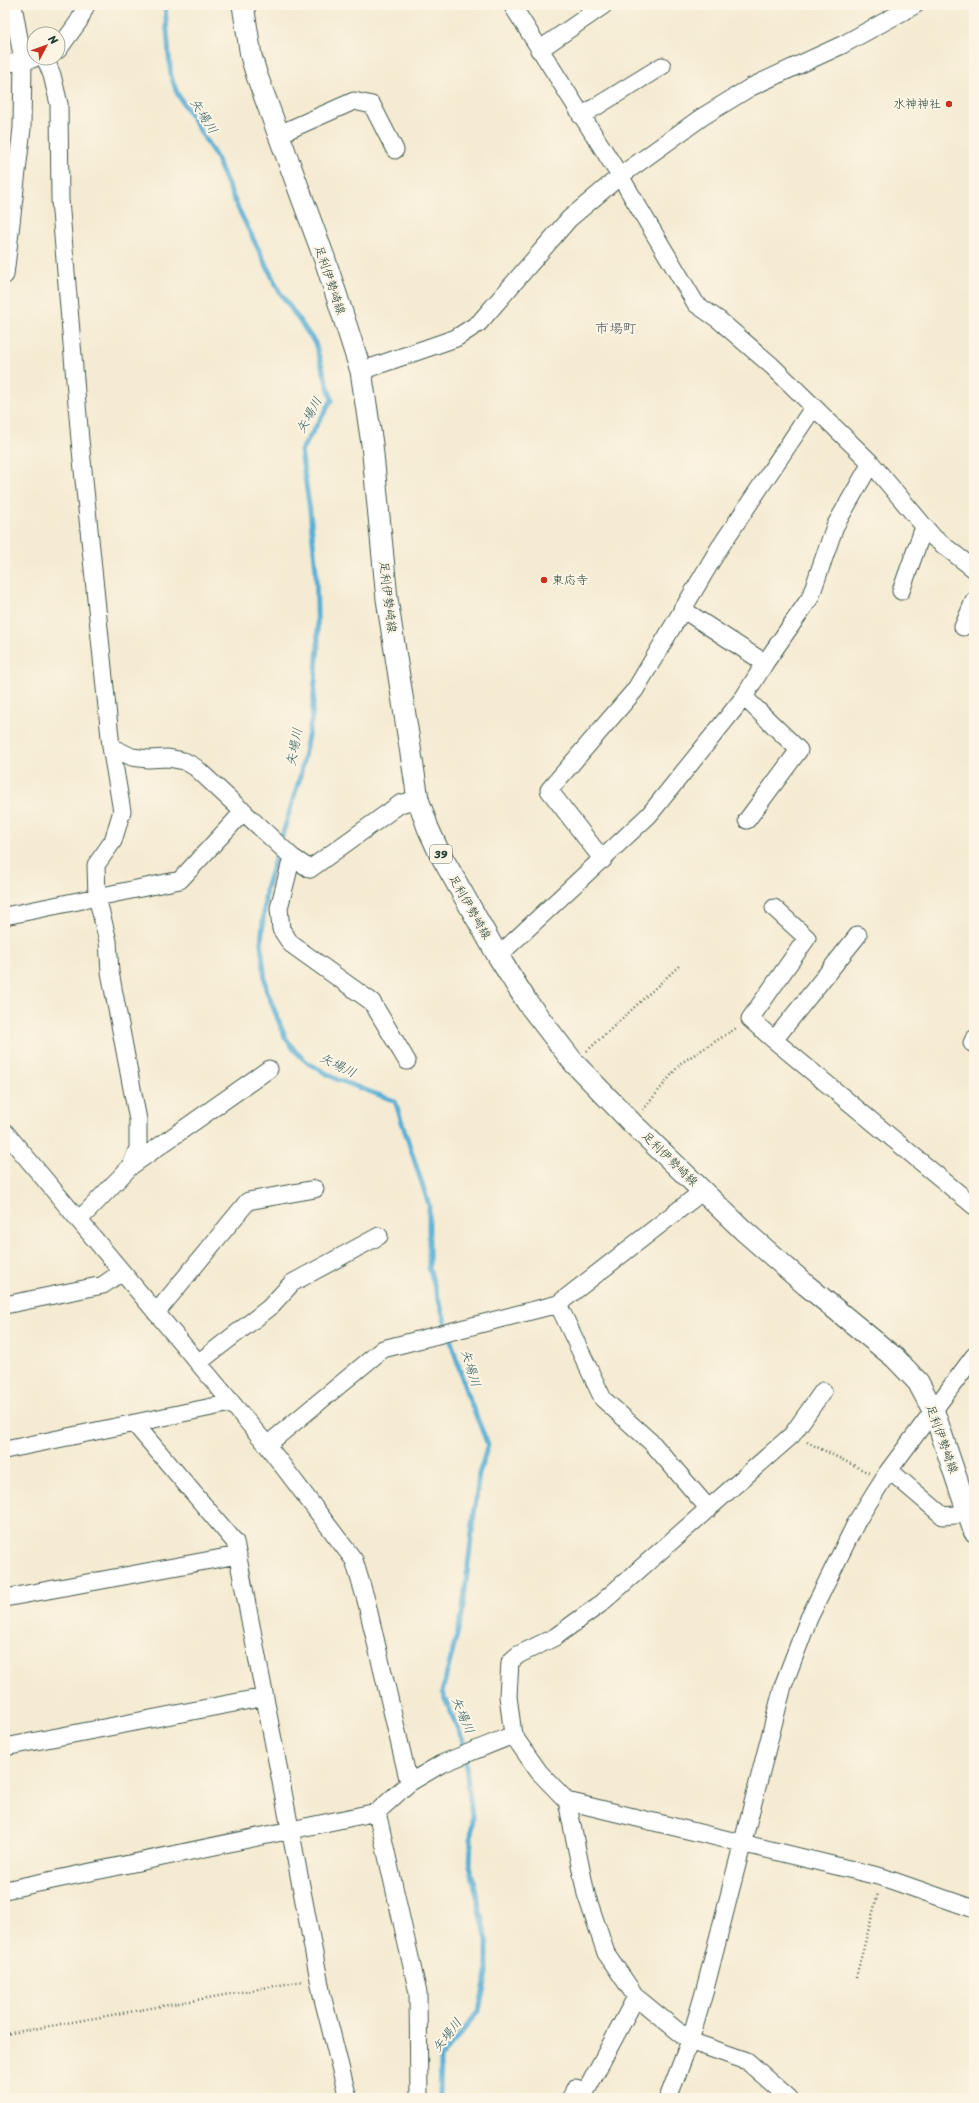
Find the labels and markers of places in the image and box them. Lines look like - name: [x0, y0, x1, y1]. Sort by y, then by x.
- place label: 水神神社: [893, 93, 941, 115]
- marker: 水神神社: [944, 99, 954, 109]
- place label: 東応寺: [552, 569, 588, 591]
- marker: 東応寺: [539, 575, 549, 585]

